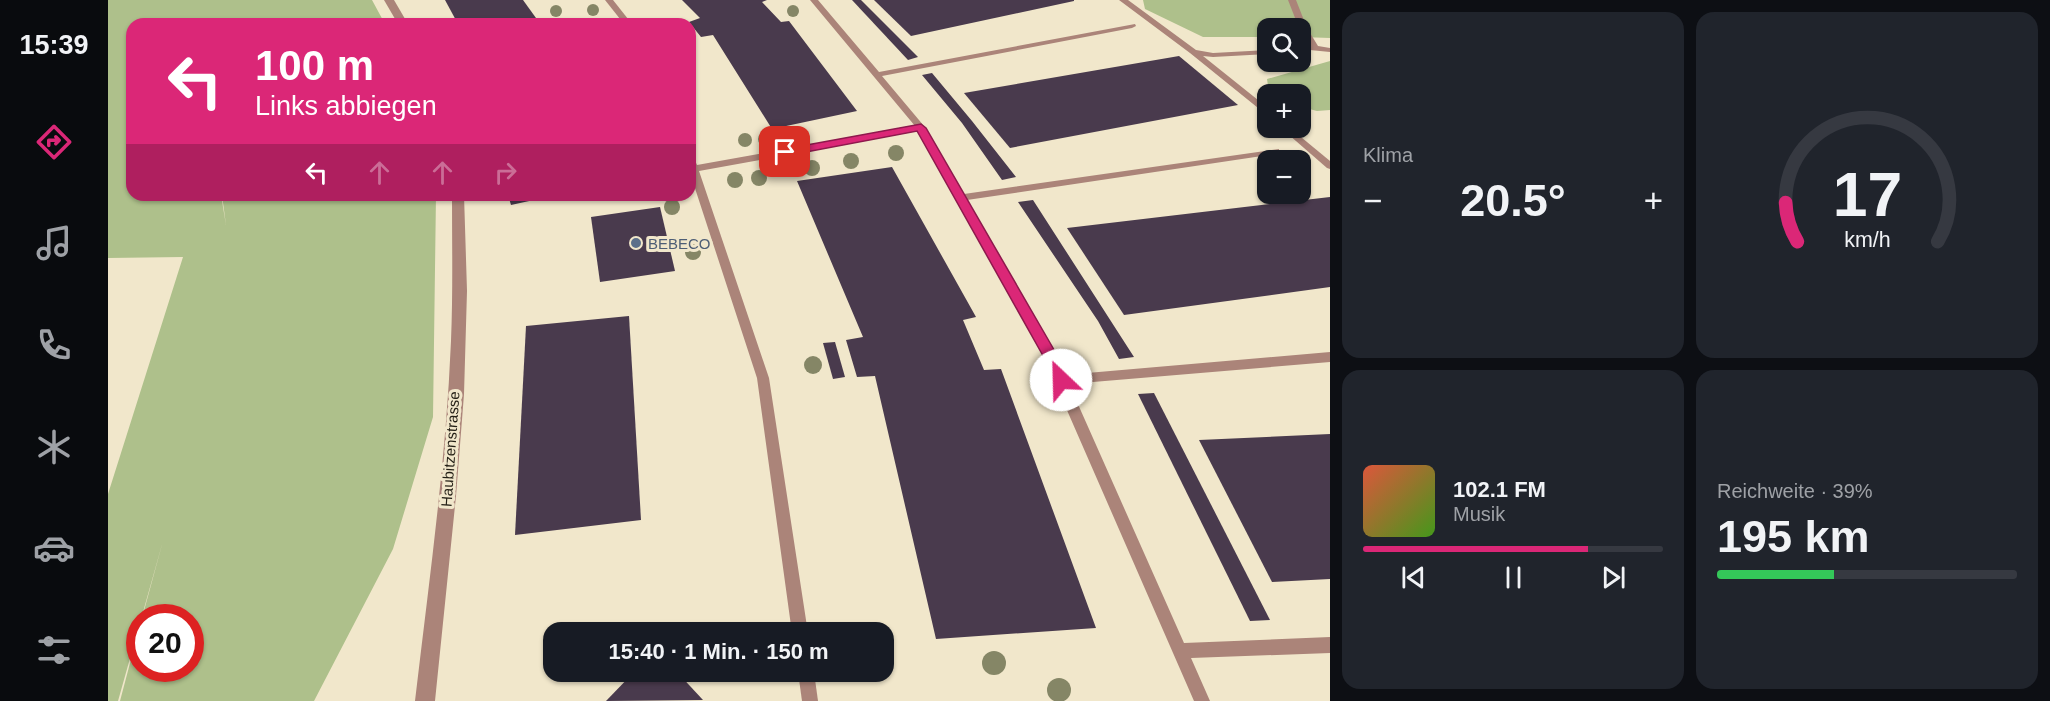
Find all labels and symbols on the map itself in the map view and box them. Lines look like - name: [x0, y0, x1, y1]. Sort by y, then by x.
- pin: [759, 126, 810, 177]
- place label: BEBECO: [648, 235, 711, 252]
- marker: BEBECO: [629, 236, 643, 250]
- position arrow: [1029, 348, 1093, 412]
- street label: Haubitzenstrasse: [437, 391, 463, 507]
- speed limit sign: 20: [126, 604, 204, 682]

